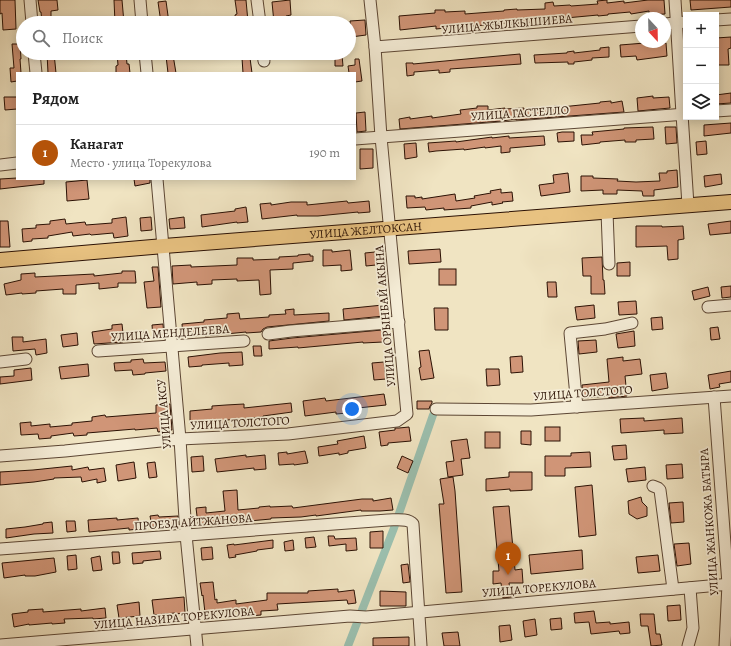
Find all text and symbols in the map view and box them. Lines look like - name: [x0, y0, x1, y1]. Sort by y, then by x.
- street label: УЛИЦА ЖЫЛКЫШИЕВА: [441, 10, 574, 38]
- north arrow: [635, 12, 671, 48]
- map controls: [683, 12, 719, 120]
- button: +: [683, 12, 719, 48]
- search box: [16, 16, 356, 60]
- icon: search: [30, 27, 52, 49]
- text: Поиск: [62, 28, 103, 48]
- button: −: [683, 48, 719, 84]
- button: layers: [683, 84, 719, 120]
- text: Рядом: [32, 87, 79, 110]
- street label: УЛИЦА ГАСТЕЛЛО: [470, 102, 570, 124]
- text: Канагат: [70, 134, 123, 154]
- text: 1: [43, 144, 47, 161]
- text: 190 m: [309, 144, 340, 161]
- text: Место · улица Торекулова: [70, 154, 212, 171]
- street label: УЛИЦА ЖЕЛТОКСАН: [309, 218, 423, 243]
- street label: УЛИЦА ОРЫНБАЙ АКЫНА: [371, 244, 399, 387]
- street label: УЛИЦА МЕНДЕЛЕЕВА: [110, 321, 231, 345]
- street label: УЛИЦА АКСУ: [153, 378, 175, 450]
- street label: УЛИЦА ТОЛСТОГО: [533, 382, 633, 404]
- your location: [342, 399, 362, 419]
- street label: УЛИЦА ТОЛСТОГО: [190, 412, 290, 434]
- street label: УЛИЦА ЖАНКОЖА БАТЫРА: [696, 447, 722, 596]
- street label: ПРОЕЗД АЙТЖАНОВА: [133, 510, 254, 534]
- pin: 1: [495, 542, 521, 575]
- street label: УЛИЦА ТОРЕКУЛОВА: [481, 575, 597, 601]
- street label: УЛИЦА НАЗИРА ТОРЕКУЛОВА: [93, 603, 256, 633]

